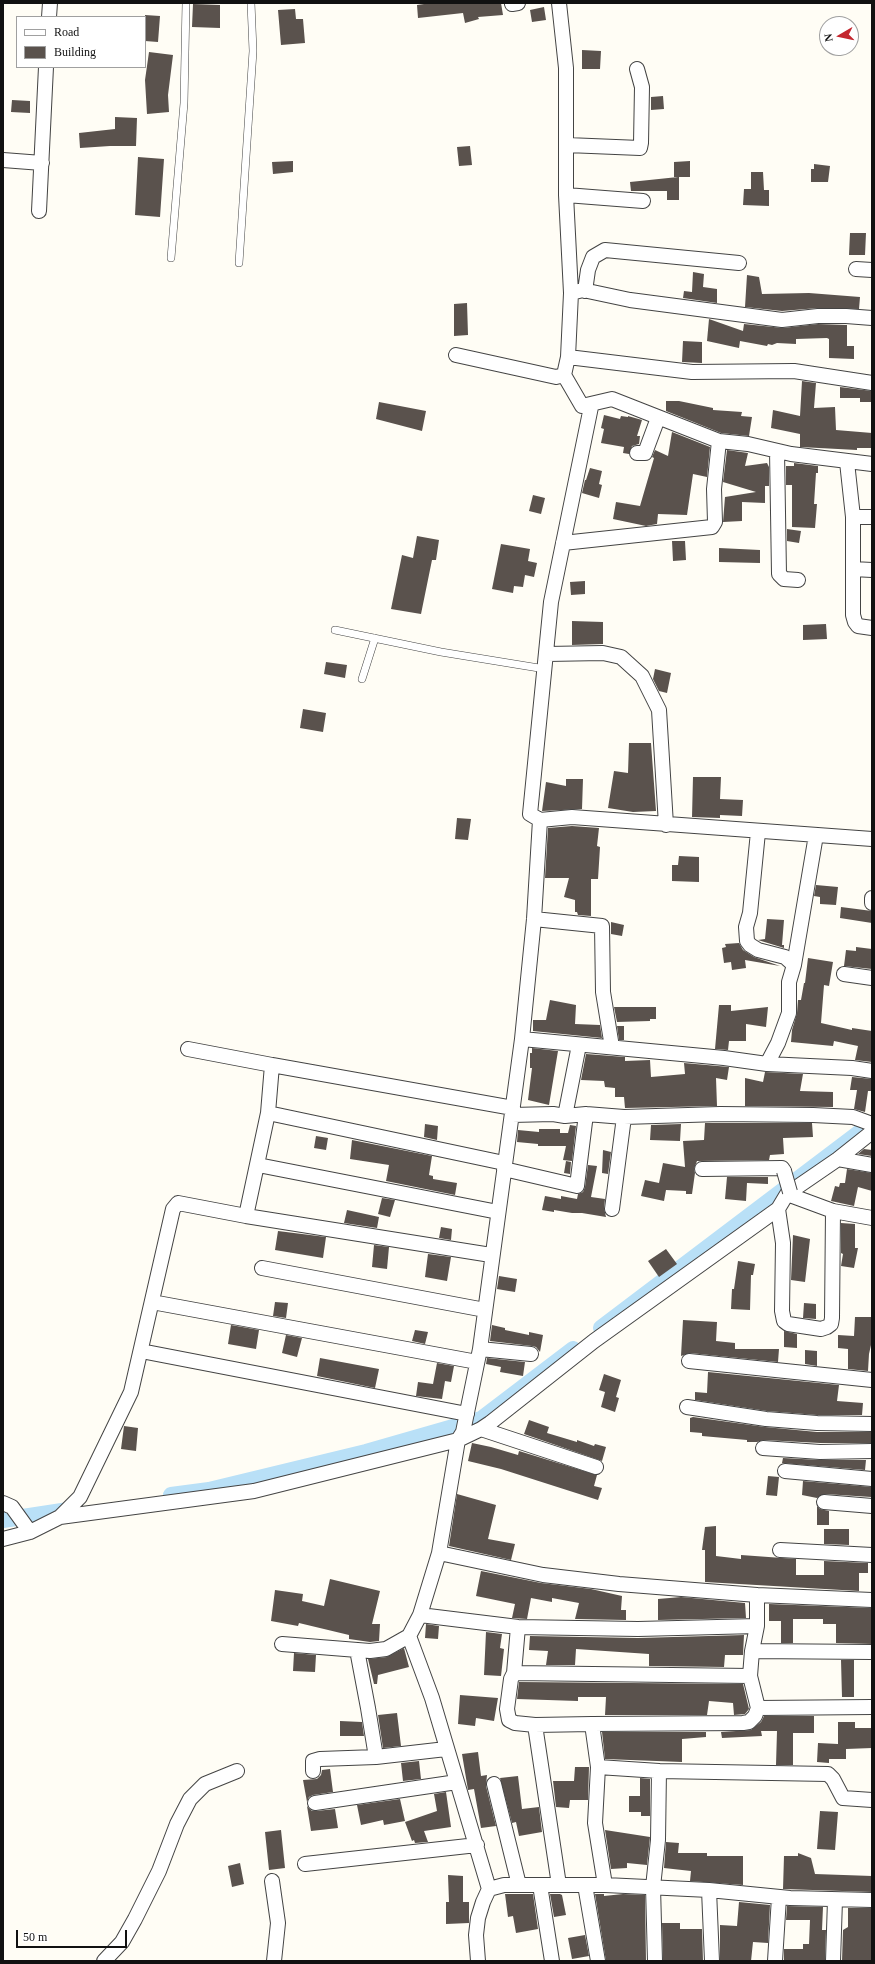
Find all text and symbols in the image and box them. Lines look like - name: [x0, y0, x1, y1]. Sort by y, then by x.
- legend: [16, 16, 146, 68]
- north arrow: [819, 16, 859, 56]
- text: Road: [54, 25, 79, 39]
- text: N: [822, 33, 835, 43]
- text: Building: [54, 45, 96, 59]
- scale bar: [18, 1922, 129, 1948]
- text: 50 m: [23, 1930, 47, 1944]

